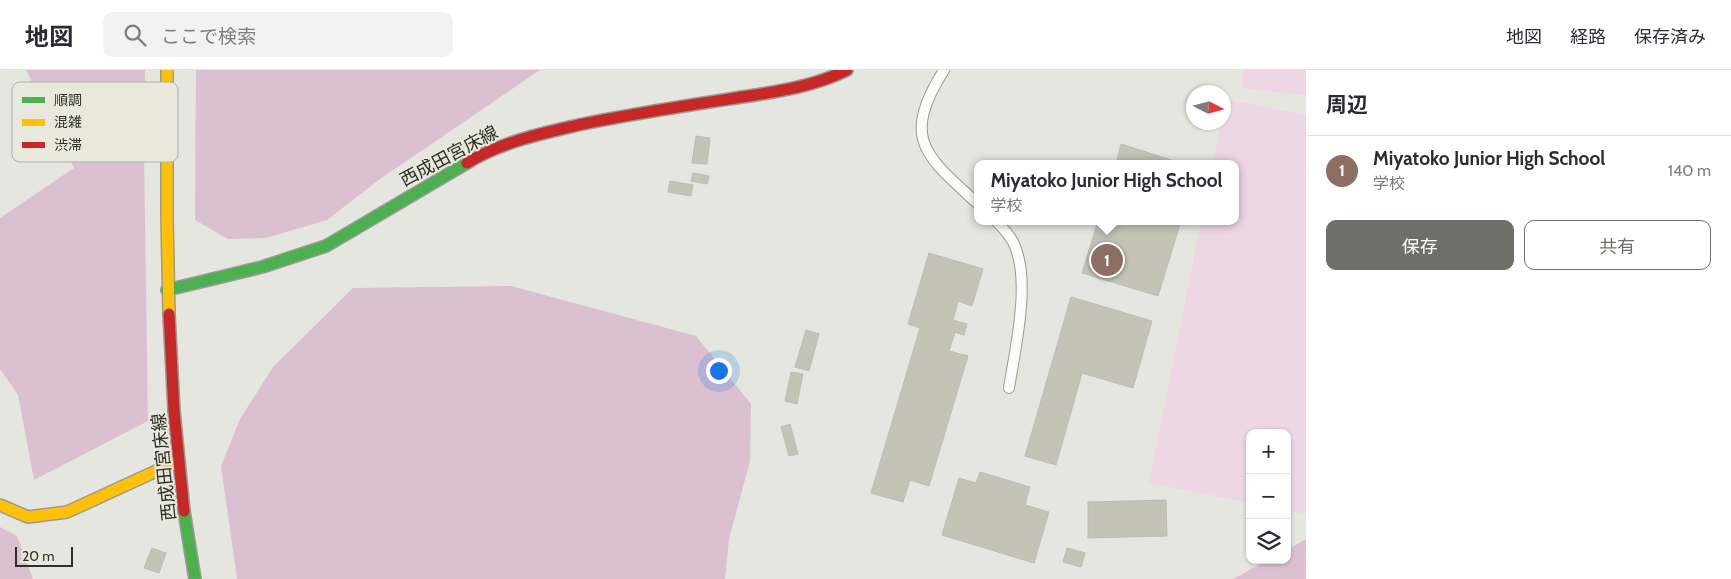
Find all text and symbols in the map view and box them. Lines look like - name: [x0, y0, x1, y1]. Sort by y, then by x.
- search box: [103, 12, 453, 57]
- icon: search: [121, 21, 149, 49]
- text: 地図: [25, 22, 73, 51]
- text: ここで検索: [161, 25, 256, 48]
- text: 地図: [1506, 26, 1542, 48]
- text: 経路: [1570, 26, 1606, 48]
- text: 保存済み: [1634, 26, 1706, 48]
- legend: [12, 82, 178, 162]
- north arrow: [1186, 85, 1231, 130]
- text: 順調: [54, 91, 82, 109]
- text: 周辺: [1326, 92, 1368, 117]
- text: 混雑: [54, 113, 82, 131]
- street label: 西成田宮床線: [396, 121, 502, 191]
- text: 渋滞: [54, 136, 82, 154]
- text: Miyatoko Junior High School: [1373, 147, 1605, 170]
- popup: [974, 160, 1239, 225]
- text: 1: [1339, 161, 1345, 180]
- text: 140 m: [1668, 161, 1711, 180]
- text: Miyatoko Junior High School: [990, 169, 1223, 192]
- text: 学校: [1373, 174, 1405, 193]
- text: 学校: [990, 196, 1022, 215]
- button: 保存: [1326, 220, 1514, 270]
- button: 共有: [1524, 220, 1711, 270]
- pin: 1: [1091, 241, 1123, 279]
- your location: [706, 358, 732, 384]
- street label: 西成田宮床線: [147, 412, 181, 522]
- map controls: [1246, 429, 1291, 564]
- button: +: [1246, 429, 1291, 474]
- button: −: [1246, 474, 1291, 519]
- button: layers: [1246, 519, 1291, 564]
- scale bar: [15, 544, 72, 567]
- text: 20 m: [22, 547, 55, 565]

